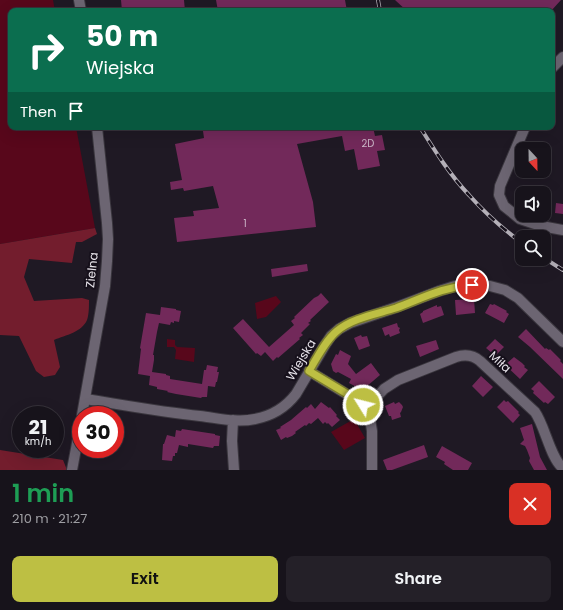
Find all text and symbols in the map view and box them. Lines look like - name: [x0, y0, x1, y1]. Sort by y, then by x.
- text: 50 m: [86, 17, 158, 56]
- icon: right: [20, 24, 72, 76]
- text: Wiejska: [86, 55, 154, 80]
- icon: arrive: [65, 100, 87, 122]
- text: Then: [20, 101, 57, 122]
- house number: 2D: [362, 136, 374, 151]
- north arrow: [515, 142, 551, 178]
- map controls: [515, 142, 551, 266]
- button: sound: [515, 186, 551, 222]
- house number: 1: [243, 216, 247, 231]
- button: search: [515, 230, 551, 266]
- street label: Zielna: [81, 251, 102, 289]
- pin: [455, 268, 489, 302]
- icon: arrive: [461, 274, 483, 296]
- street label: Wiejska: [282, 336, 320, 384]
- street label: Miła: [486, 347, 515, 376]
- position arrow: [342, 384, 384, 426]
- speed limit sign: 30: [72, 406, 124, 458]
- text: 21: [29, 413, 47, 441]
- text: km/h: [25, 434, 51, 449]
- text: 1 min: [12, 477, 74, 510]
- button: close: [509, 483, 551, 525]
- text: 210 m · 21:27: [12, 509, 87, 528]
- button: Exit: [12, 556, 278, 602]
- button: Share: [286, 556, 551, 602]

